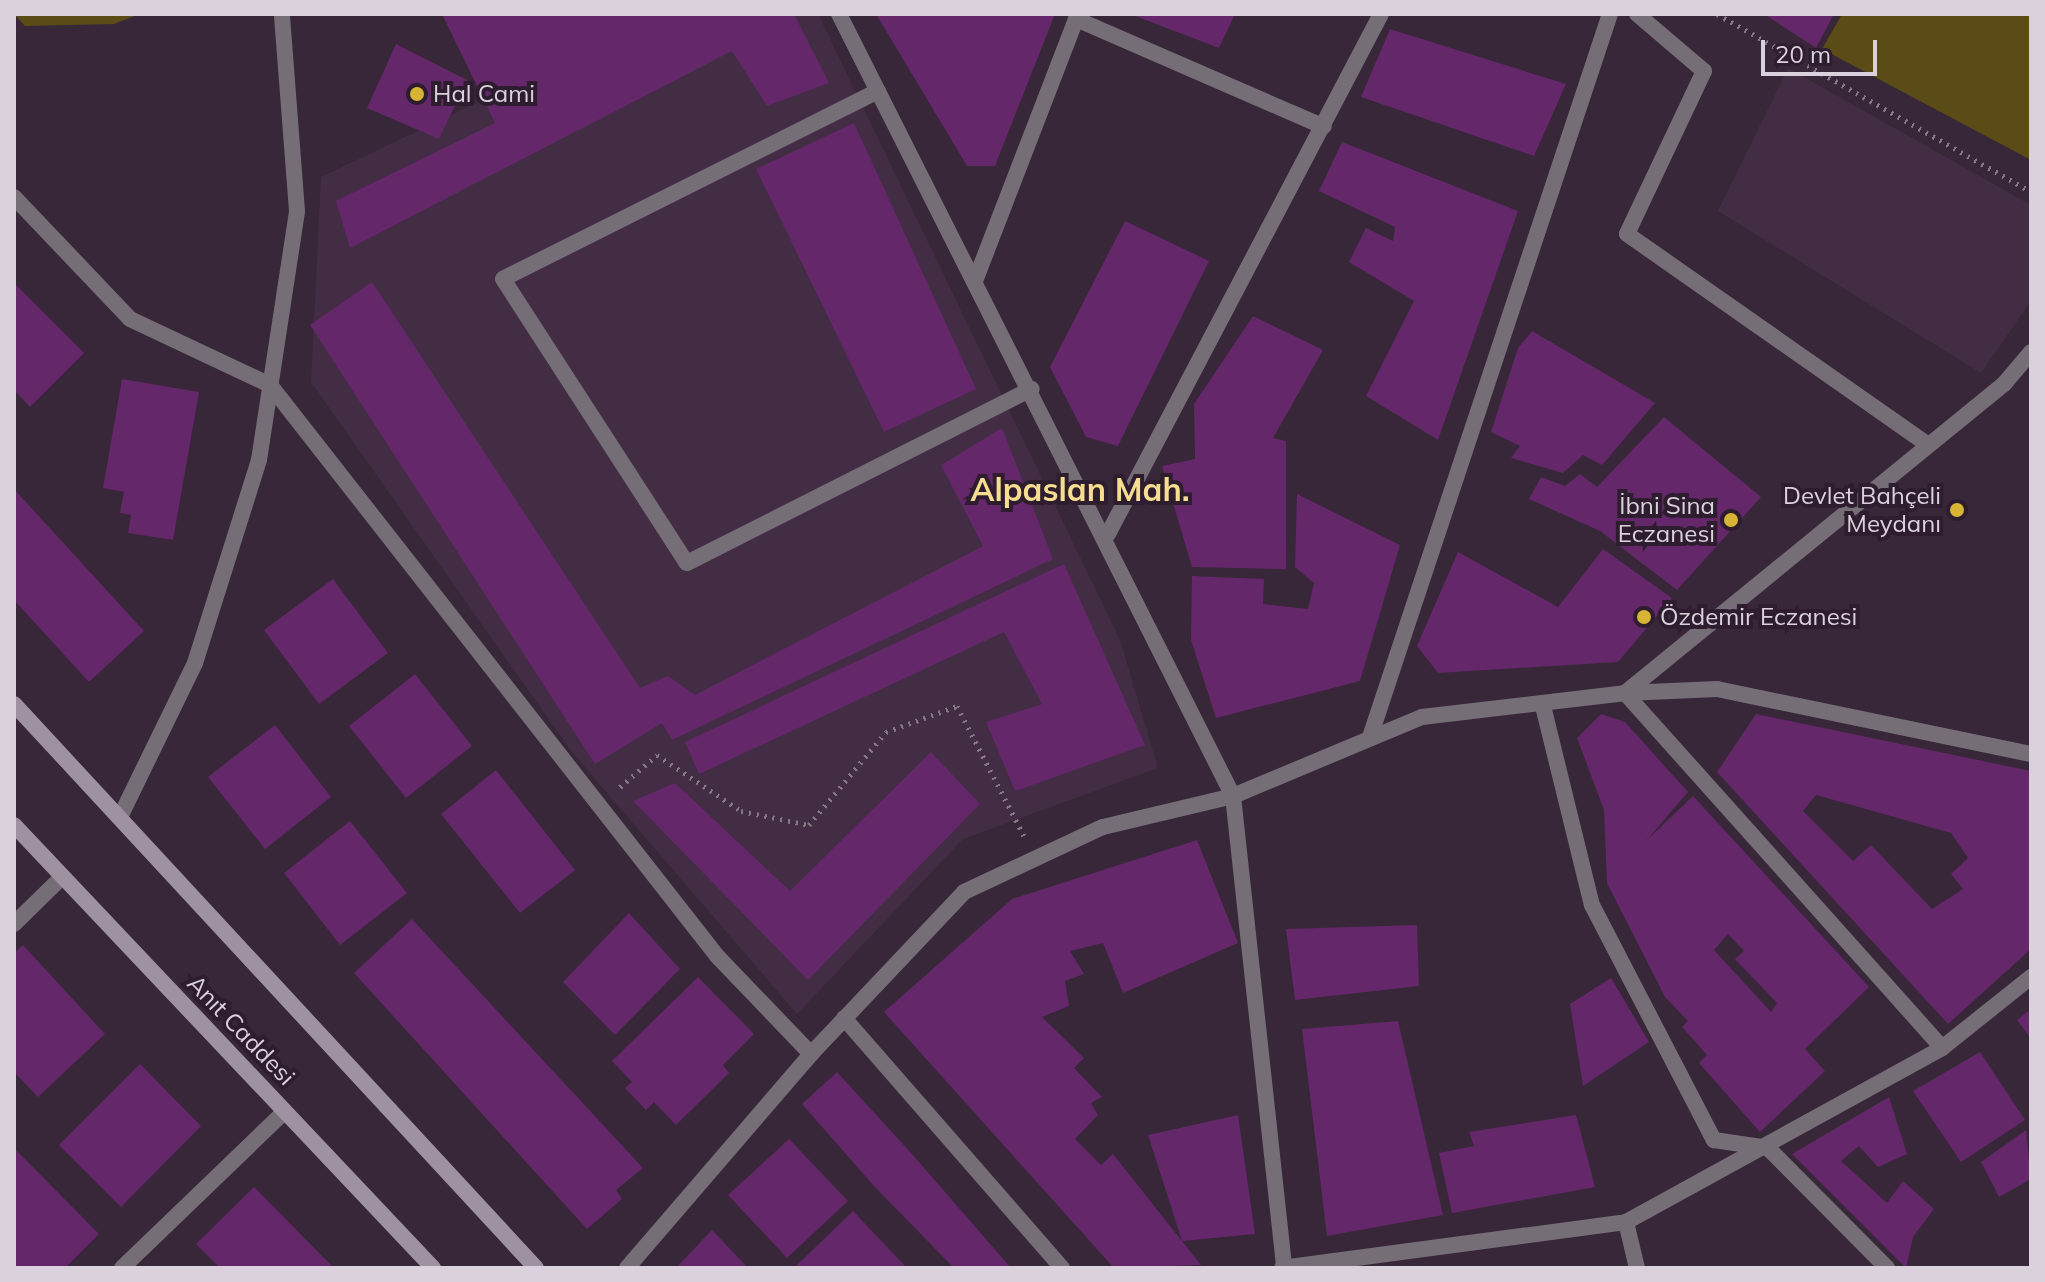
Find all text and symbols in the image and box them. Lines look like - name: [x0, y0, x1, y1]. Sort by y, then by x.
- scale bar: [1765, 24, 1881, 74]
- text: 20 m: [1775, 39, 1831, 69]
- place label: Hal Cami: [433, 80, 535, 108]
- marker: Hal Cami: [408, 85, 426, 103]
- district label: Alpaslan Mah.: [970, 470, 1190, 508]
- place label: Devlet Bahçeli Meydanı: [1783, 482, 1941, 538]
- place label: İbni Sina Eczanesi: [1618, 492, 1715, 548]
- marker: Devlet Bahçeli Meydanı: [1948, 501, 1966, 519]
- marker: İbni Sina Eczanesi: [1722, 511, 1740, 529]
- place label: Özdemir Eczanesi: [1660, 603, 1857, 631]
- marker: Özdemir Eczanesi: [1635, 608, 1653, 626]
- street label: Anıt Caddesi: [181, 969, 301, 1091]

